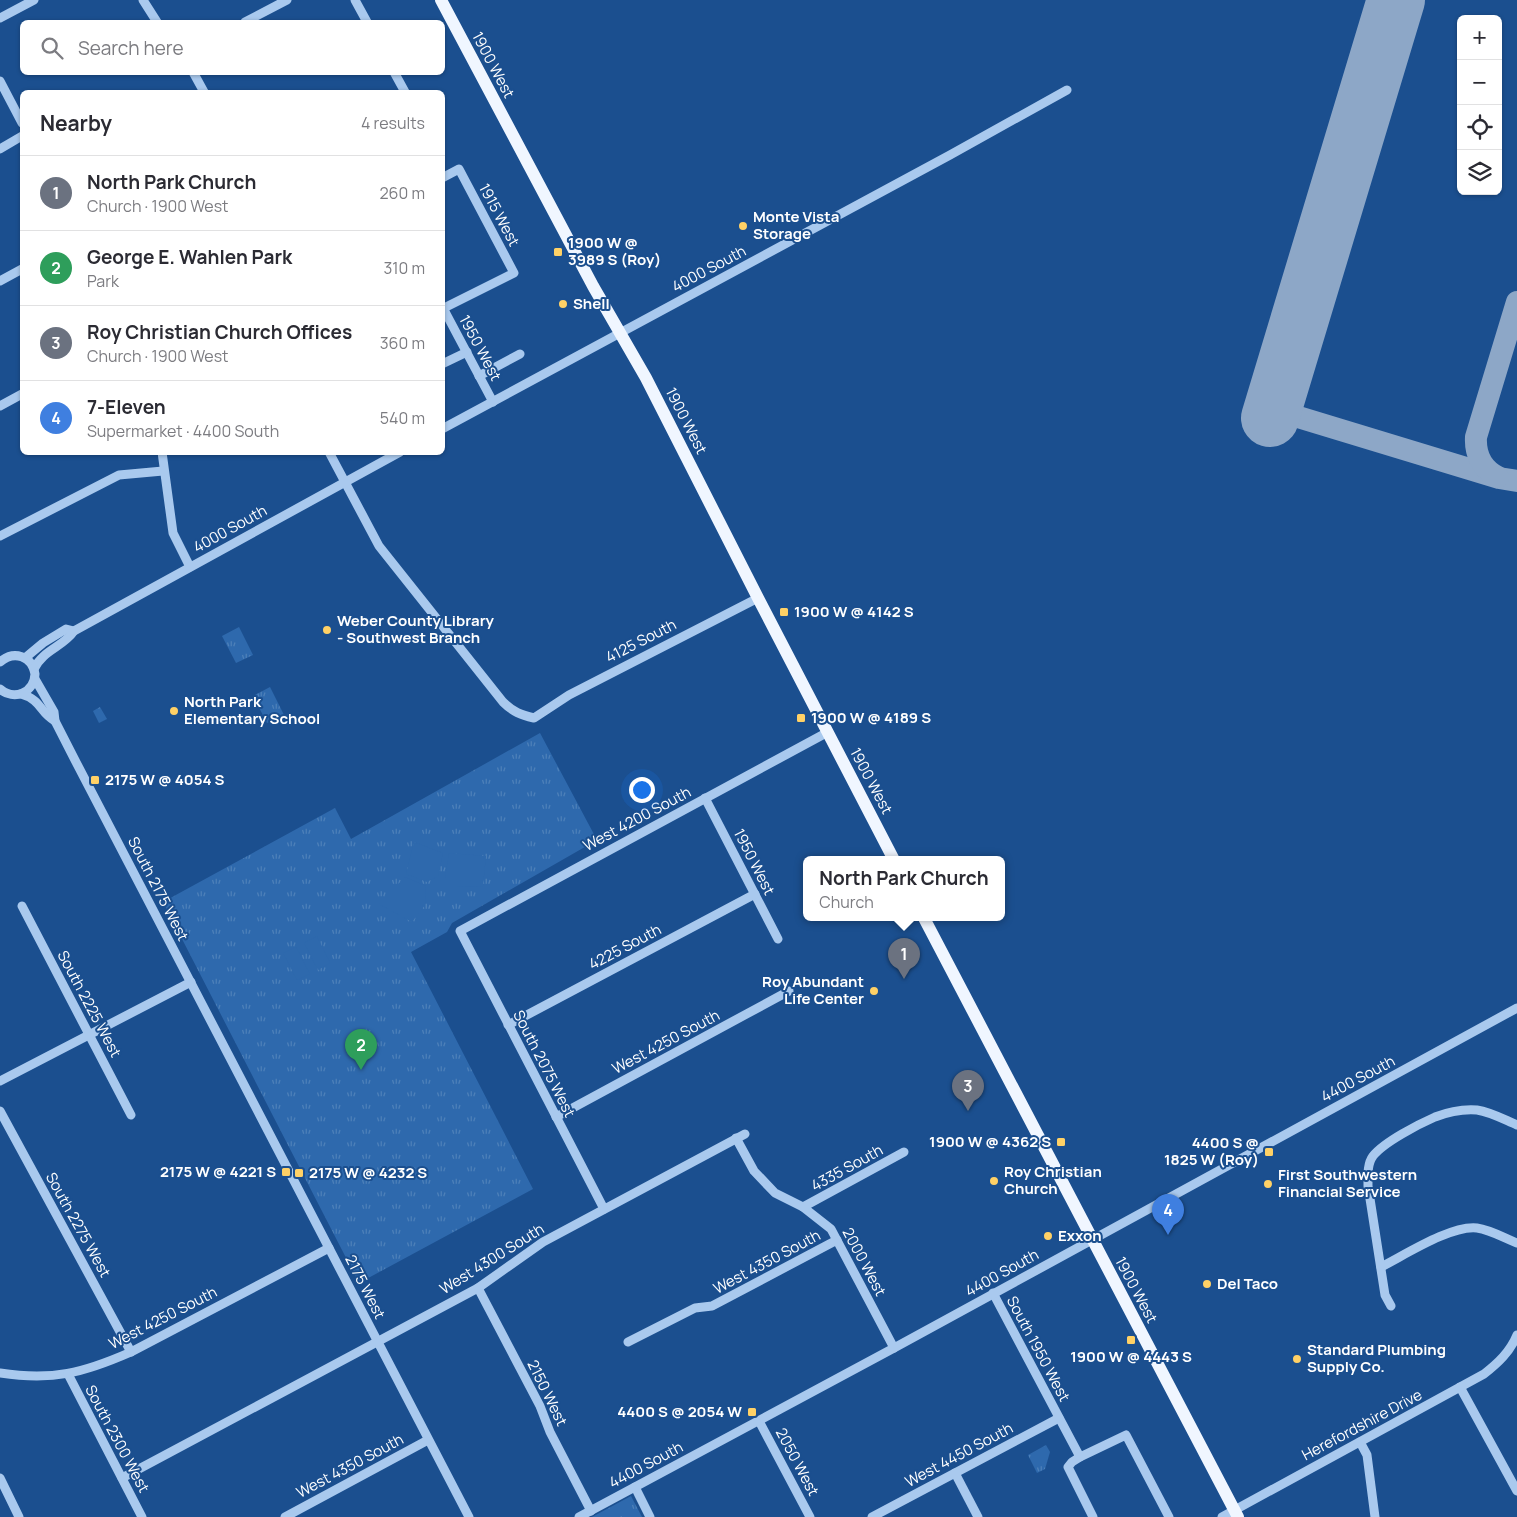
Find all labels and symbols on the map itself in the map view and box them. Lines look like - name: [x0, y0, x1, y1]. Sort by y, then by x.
- street label: 1900 West: [467, 28, 520, 102]
- street label: 1915 West: [474, 180, 525, 250]
- place label: Monte Vista Storage: [753, 206, 839, 244]
- marker: Monte Vista Storage: [737, 220, 749, 232]
- place label: 1900 W @ 3989 S (Roy): [568, 232, 661, 270]
- street label: 4000 South: [668, 240, 750, 297]
- marker: 1900 W @ 3989 S (Roy): [552, 246, 564, 258]
- place label: Shell: [573, 293, 610, 314]
- marker: Shell: [557, 298, 569, 310]
- street label: 1950 West: [454, 311, 507, 384]
- street label: 1900 West: [661, 384, 712, 458]
- street label: 4000 South: [189, 500, 270, 557]
- place label: 1900 W @ 4142 S: [794, 601, 914, 622]
- marker: 1900 W @ 4142 S: [778, 606, 790, 618]
- place label: Weber County Library - Southwest Branch: [337, 610, 494, 648]
- street label: 4125 South: [602, 614, 680, 667]
- marker: Weber County Library - Southwest Branch: [321, 624, 333, 636]
- place label: North Park Elementary School: [184, 691, 320, 729]
- marker: North Park Elementary School: [168, 705, 180, 717]
- place label: 1900 W @ 4189 S: [811, 707, 931, 728]
- marker: 1900 W @ 4189 S: [795, 712, 807, 724]
- street label: 1900 West: [845, 744, 898, 818]
- place label: 2175 W @ 4054 S: [105, 769, 225, 790]
- marker: 2175 W @ 4054 S: [89, 774, 101, 786]
- your location: [629, 777, 655, 803]
- street label: West 4200 South: [579, 781, 694, 856]
- street label: 1950 West: [729, 825, 780, 899]
- street label: South 2175 West: [123, 833, 194, 944]
- street label: 4225 South: [585, 919, 665, 975]
- pin: 1: [888, 938, 920, 979]
- street label: South 2225 West: [52, 947, 126, 1061]
- place label: Roy Abundant Life Center: [762, 971, 864, 1009]
- marker: Roy Abundant Life Center: [868, 985, 880, 997]
- street label: West 4250 South: [608, 1004, 723, 1079]
- street label: South 2075 West: [508, 1007, 581, 1121]
- pin: 2: [345, 1029, 377, 1070]
- street label: 4400 South: [1317, 1050, 1399, 1107]
- pin: 3: [952, 1070, 984, 1111]
- place label: 1900 W @ 4362 S: [929, 1131, 1051, 1152]
- place label: 4400 S @ 1825 W (Roy): [1164, 1132, 1259, 1170]
- marker: 1900 W @ 4362 S: [1055, 1136, 1067, 1148]
- street label: 4335 South: [807, 1139, 886, 1196]
- marker: 4400 S @ 1825 W (Roy): [1263, 1146, 1275, 1158]
- place label: 2175 W @ 4221 S: [160, 1161, 276, 1182]
- place label: Roy Christian Church: [1004, 1161, 1102, 1199]
- place label: 2175 W @ 4232 S: [309, 1162, 427, 1183]
- place label: First Southwestern Financial Service: [1278, 1164, 1417, 1202]
- marker: 2175 W @ 4221 S: [280, 1166, 292, 1178]
- marker: 2175 W @ 4232 S: [293, 1167, 305, 1179]
- street label: South 2275 West: [41, 1168, 116, 1281]
- marker: Roy Christian Church: [988, 1175, 1000, 1187]
- marker: First Southwestern Financial Service: [1262, 1178, 1274, 1190]
- pin: 4: [1152, 1194, 1184, 1235]
- street label: West 4300 South: [436, 1218, 548, 1299]
- street label: West 4350 South: [709, 1224, 824, 1299]
- street label: 2000 West: [838, 1224, 891, 1300]
- place label: Exxon: [1058, 1225, 1102, 1246]
- marker: Exxon: [1042, 1230, 1054, 1242]
- street label: 4400 South: [961, 1244, 1042, 1301]
- street label: 2175 West: [340, 1251, 391, 1322]
- street label: 1900 West: [1110, 1253, 1163, 1327]
- place label: Del Taco: [1217, 1273, 1278, 1294]
- marker: Del Taco: [1201, 1278, 1213, 1290]
- street label: West 4250 South: [105, 1281, 221, 1354]
- street label: South 1950 West: [1002, 1292, 1075, 1405]
- marker: 1900 W @ 4443 S: [1125, 1334, 1137, 1346]
- place label: Standard Plumbing Supply Co.: [1307, 1339, 1446, 1377]
- place label: 1900 W @ 4443 S: [1070, 1346, 1192, 1367]
- marker: Standard Plumbing Supply Co.: [1291, 1353, 1303, 1365]
- street label: 2150 West: [522, 1356, 572, 1429]
- street label: South 2300 West: [80, 1381, 155, 1496]
- street label: Herefordshire Drive: [1298, 1384, 1426, 1465]
- place label: 4400 S @ 2054 W: [617, 1401, 742, 1422]
- marker: 4400 S @ 2054 W: [746, 1406, 758, 1418]
- street label: West 4450 South: [901, 1417, 1016, 1492]
- street label: 2050 West: [771, 1424, 824, 1499]
- street label: West 4350 South: [292, 1428, 407, 1503]
- street label: 4400 South: [605, 1436, 687, 1493]

